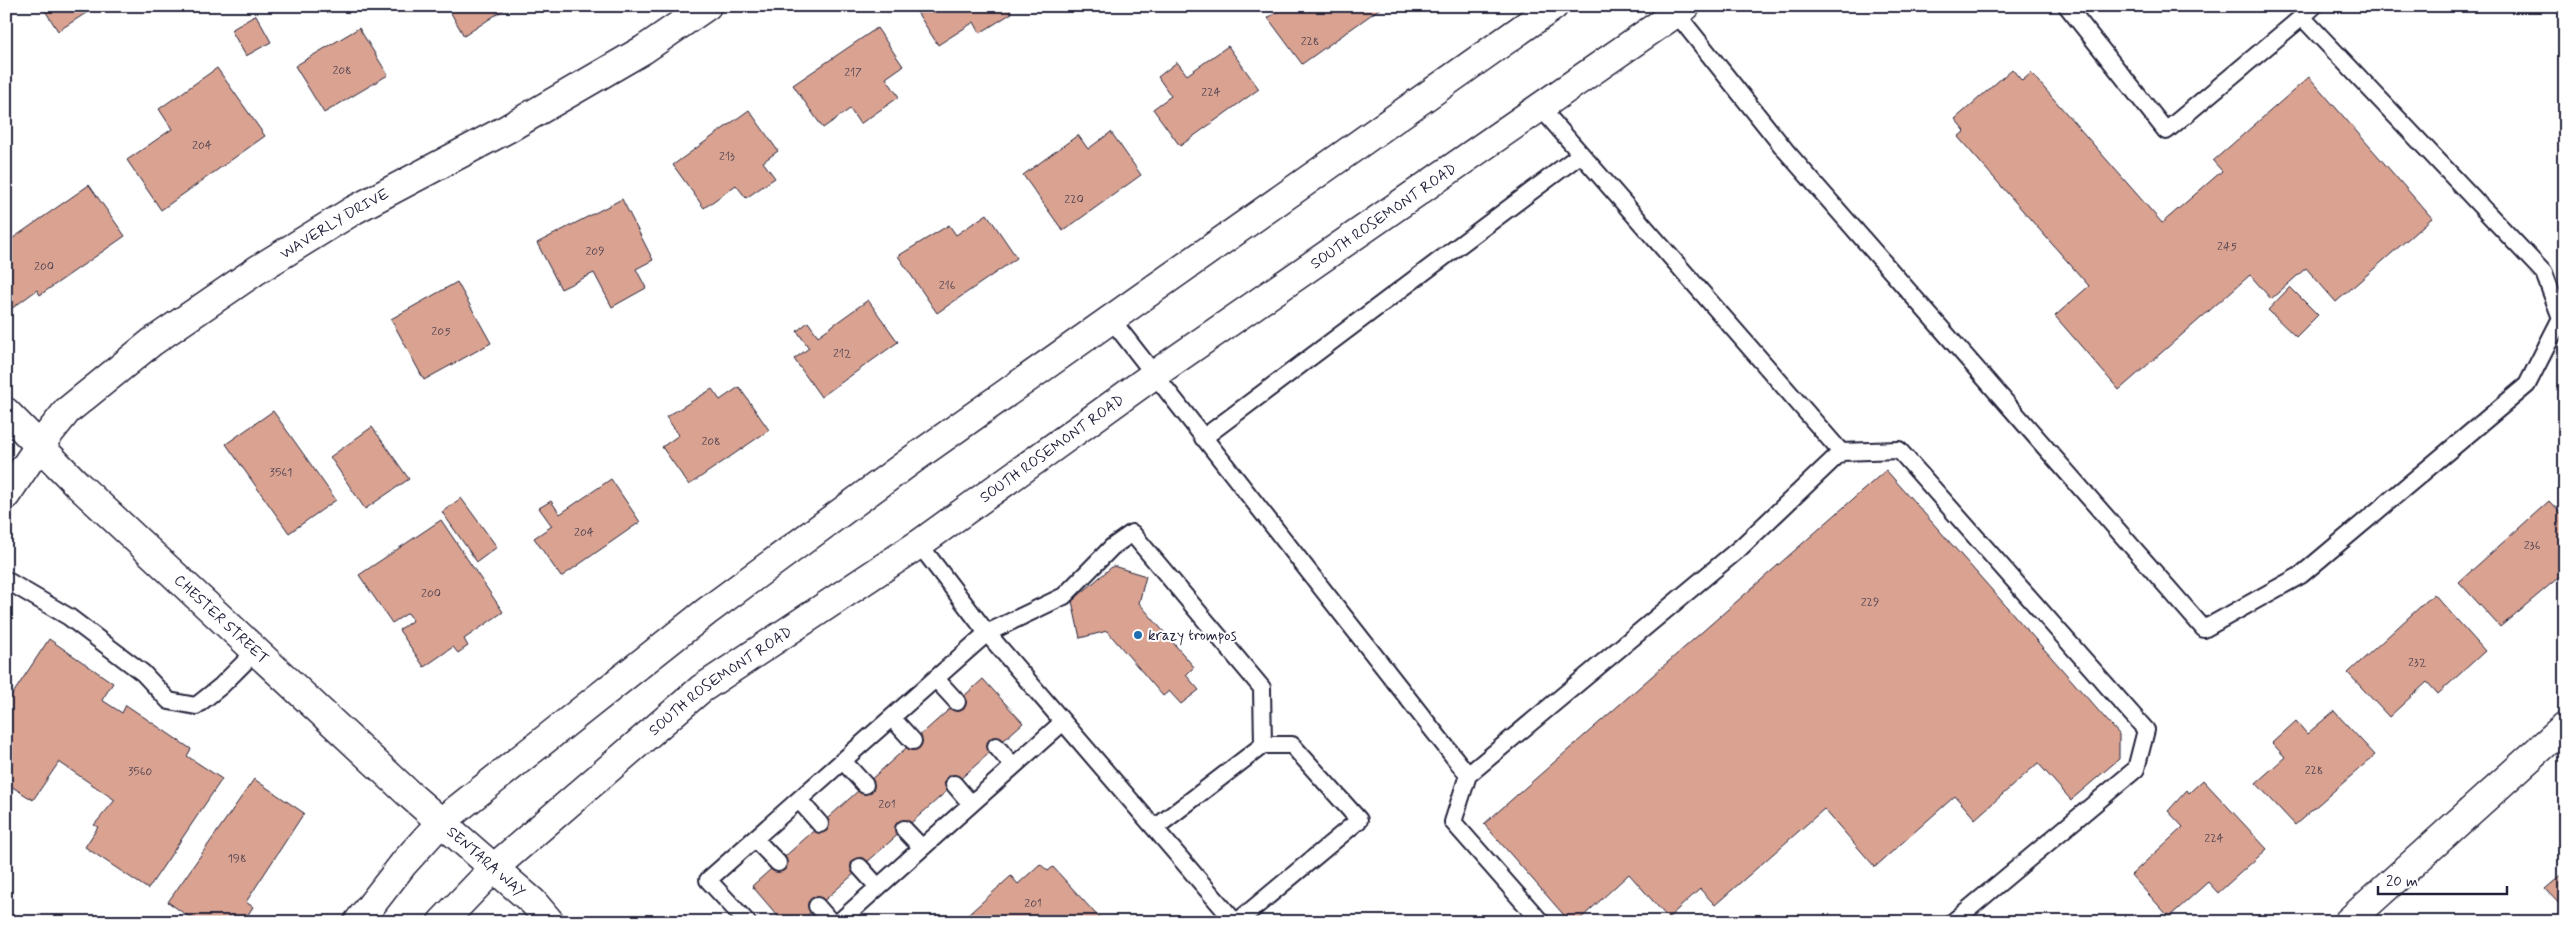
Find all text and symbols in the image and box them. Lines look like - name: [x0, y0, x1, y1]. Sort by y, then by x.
- house number: 228: [1301, 34, 1319, 50]
- house number: 208: [332, 63, 352, 79]
- house number: 217: [844, 65, 862, 81]
- house number: 224: [1201, 85, 1221, 101]
- house number: 204: [192, 138, 212, 154]
- house number: 213: [719, 149, 735, 165]
- street label: SOUTH ROSEMONT ROAD: [1307, 159, 1461, 274]
- street label: WAVERLY DRIVE: [277, 184, 393, 264]
- house number: 220: [1064, 192, 1084, 208]
- house number: 245: [2217, 239, 2237, 255]
- house number: 209: [585, 244, 605, 260]
- house number: 200: [34, 259, 54, 275]
- house number: 216: [939, 278, 956, 294]
- house number: 205: [431, 324, 451, 340]
- house number: 212: [833, 346, 851, 362]
- street label: SOUTH ROSEMONT ROAD: [976, 390, 1128, 508]
- house number: 208: [701, 434, 721, 450]
- house number: 3561: [270, 465, 292, 481]
- house number: 204: [574, 525, 594, 541]
- house number: 236: [2524, 538, 2541, 554]
- street label: CHESTER STREET: [169, 571, 273, 669]
- house number: 200: [421, 586, 441, 602]
- house number: 229: [1861, 595, 1879, 611]
- street label: SOUTH ROSEMONT ROAD: [645, 622, 796, 741]
- place label: krazy trompos: [1148, 626, 1237, 646]
- marker: krazy trompos: [1132, 629, 1144, 641]
- house number: 232: [2408, 655, 2426, 671]
- house number: 228: [2305, 763, 2323, 779]
- house number: 3560: [128, 764, 152, 780]
- house number: 201: [878, 797, 896, 813]
- street label: SENTARA WAY: [442, 822, 529, 902]
- house number: 224: [2204, 831, 2224, 847]
- house number: 198: [228, 851, 247, 867]
- scale bar: [2378, 863, 2507, 895]
- text: 20 m: [2386, 872, 2418, 892]
- house number: 201: [1024, 896, 1042, 912]

